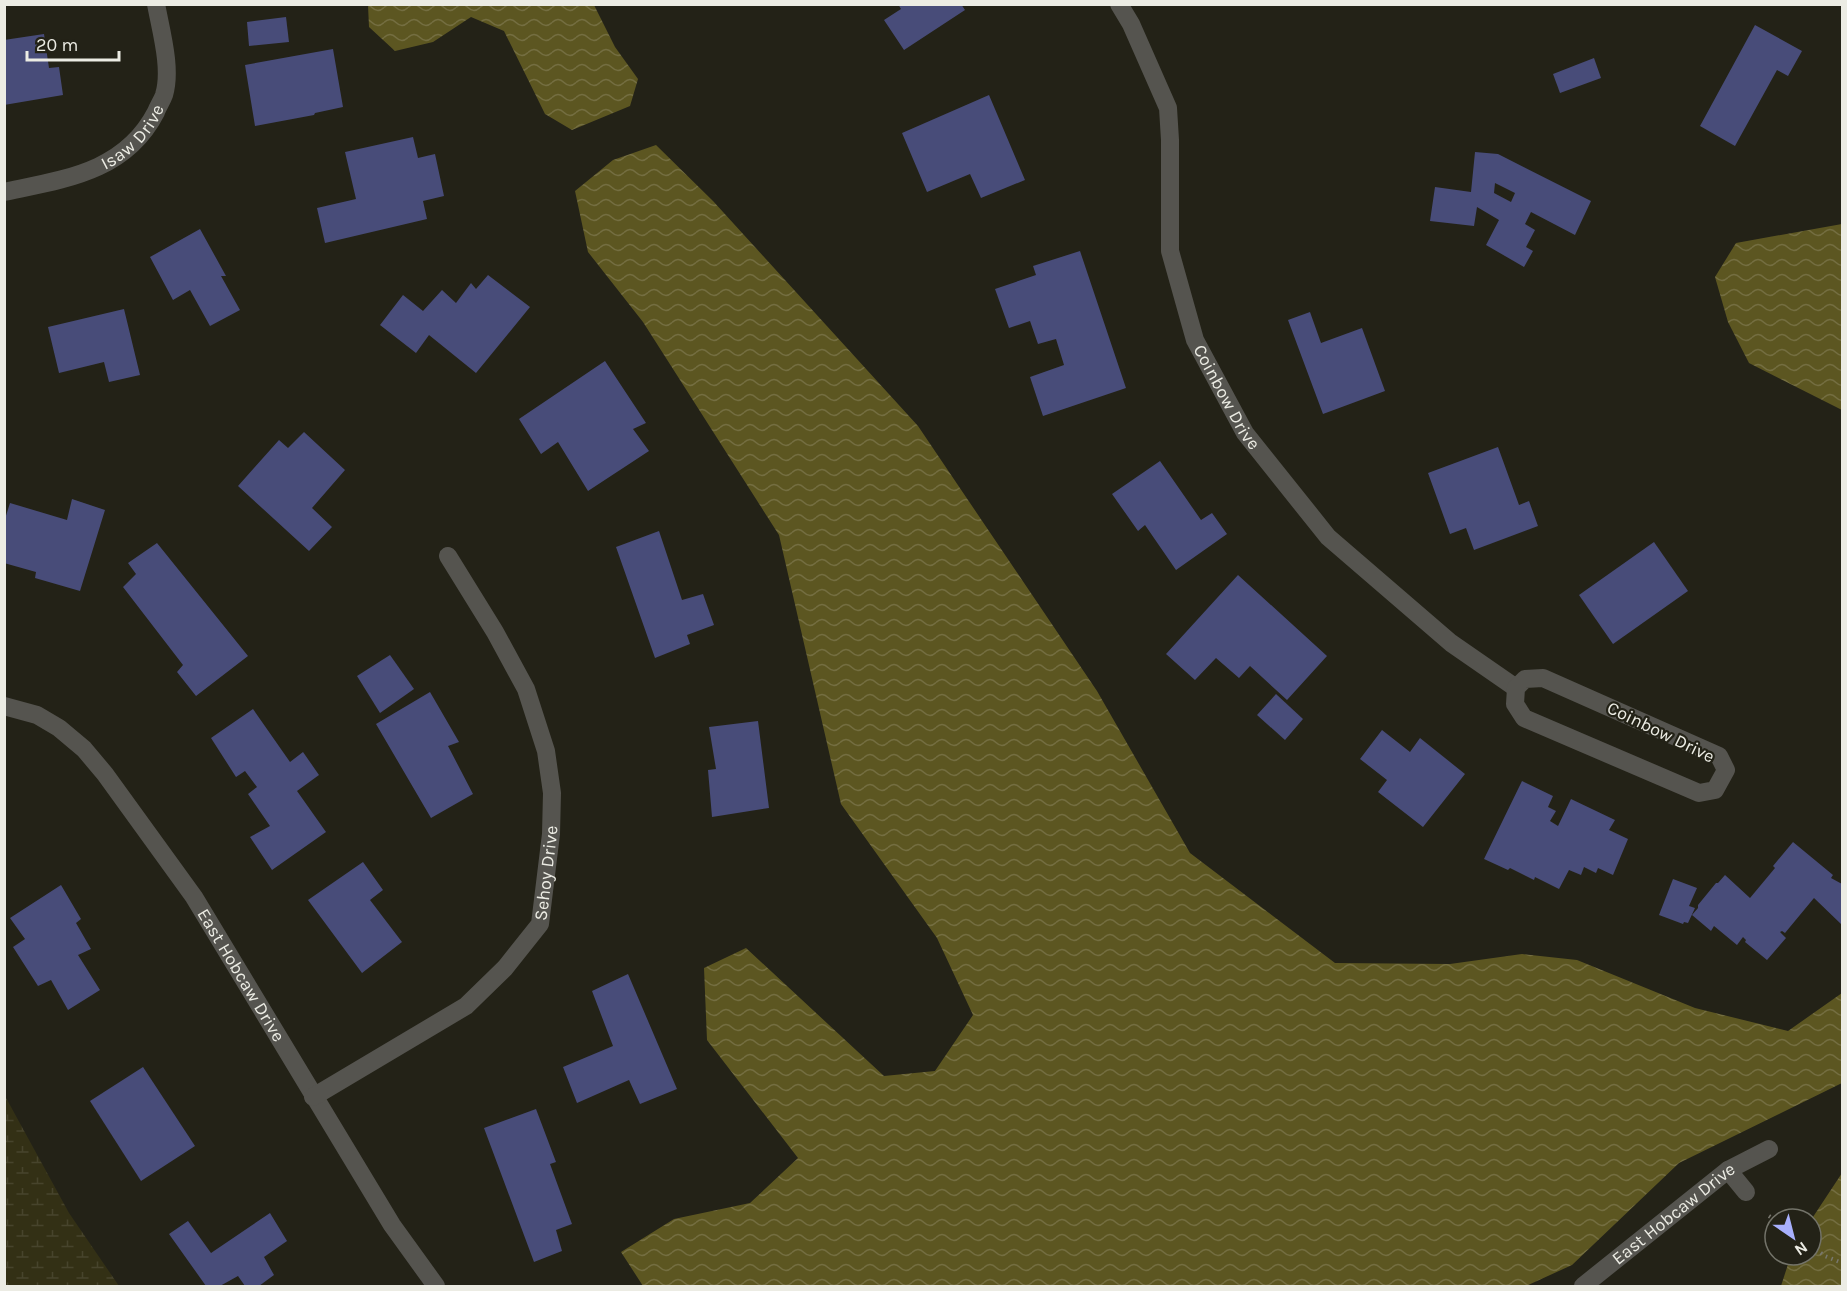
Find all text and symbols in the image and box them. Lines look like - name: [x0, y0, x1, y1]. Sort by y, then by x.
- scale bar: [27, 24, 118, 62]
- text: 20 m: [36, 34, 78, 56]
- street label: Isaw Drive: [97, 101, 169, 174]
- street label: Coinbow Drive: [1189, 341, 1265, 454]
- street label: Coinbow Drive: [1604, 696, 1718, 768]
- street label: Sehoy Drive: [530, 825, 562, 922]
- street label: East Hobcaw Drive: [192, 904, 290, 1046]
- street label: East Hobcaw Drive: [1607, 1157, 1739, 1270]
- north arrow: [1763, 1207, 1823, 1267]
- text: N: [1791, 1238, 1811, 1260]

